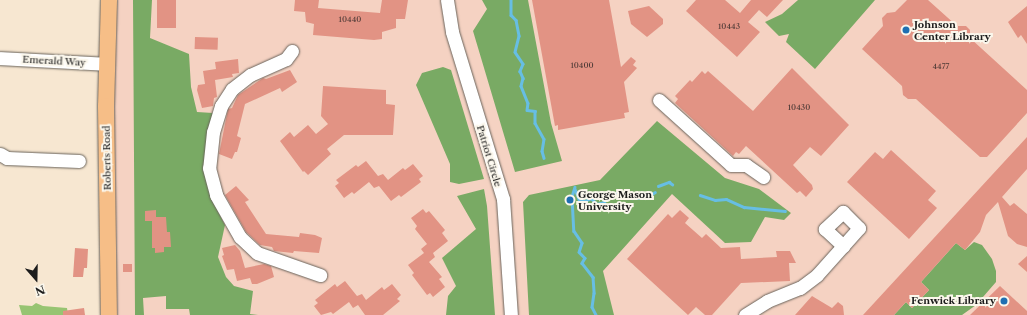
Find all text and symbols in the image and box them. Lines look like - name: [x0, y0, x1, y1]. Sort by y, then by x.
- house number: 10440: [339, 15, 361, 25]
- place label: Johnson Center Library: [914, 18, 991, 42]
- house number: 10443: [718, 22, 740, 32]
- marker: Johnson Center Library: [901, 25, 911, 35]
- street label: Emerald Way: [22, 53, 86, 69]
- house number: 10400: [570, 61, 594, 71]
- house number: 4477: [932, 62, 950, 72]
- house number: 10430: [788, 103, 810, 113]
- street label: Patriot Circle: [474, 124, 504, 188]
- street label: Roberts Road: [100, 126, 114, 190]
- place label: George Mason University: [578, 188, 652, 212]
- marker: George Mason University: [565, 195, 575, 205]
- north arrow: [16, 259, 56, 299]
- text: N: [33, 282, 47, 298]
- place label: Fenwick Library: [911, 295, 996, 307]
- marker: Fenwick Library: [999, 296, 1009, 306]

